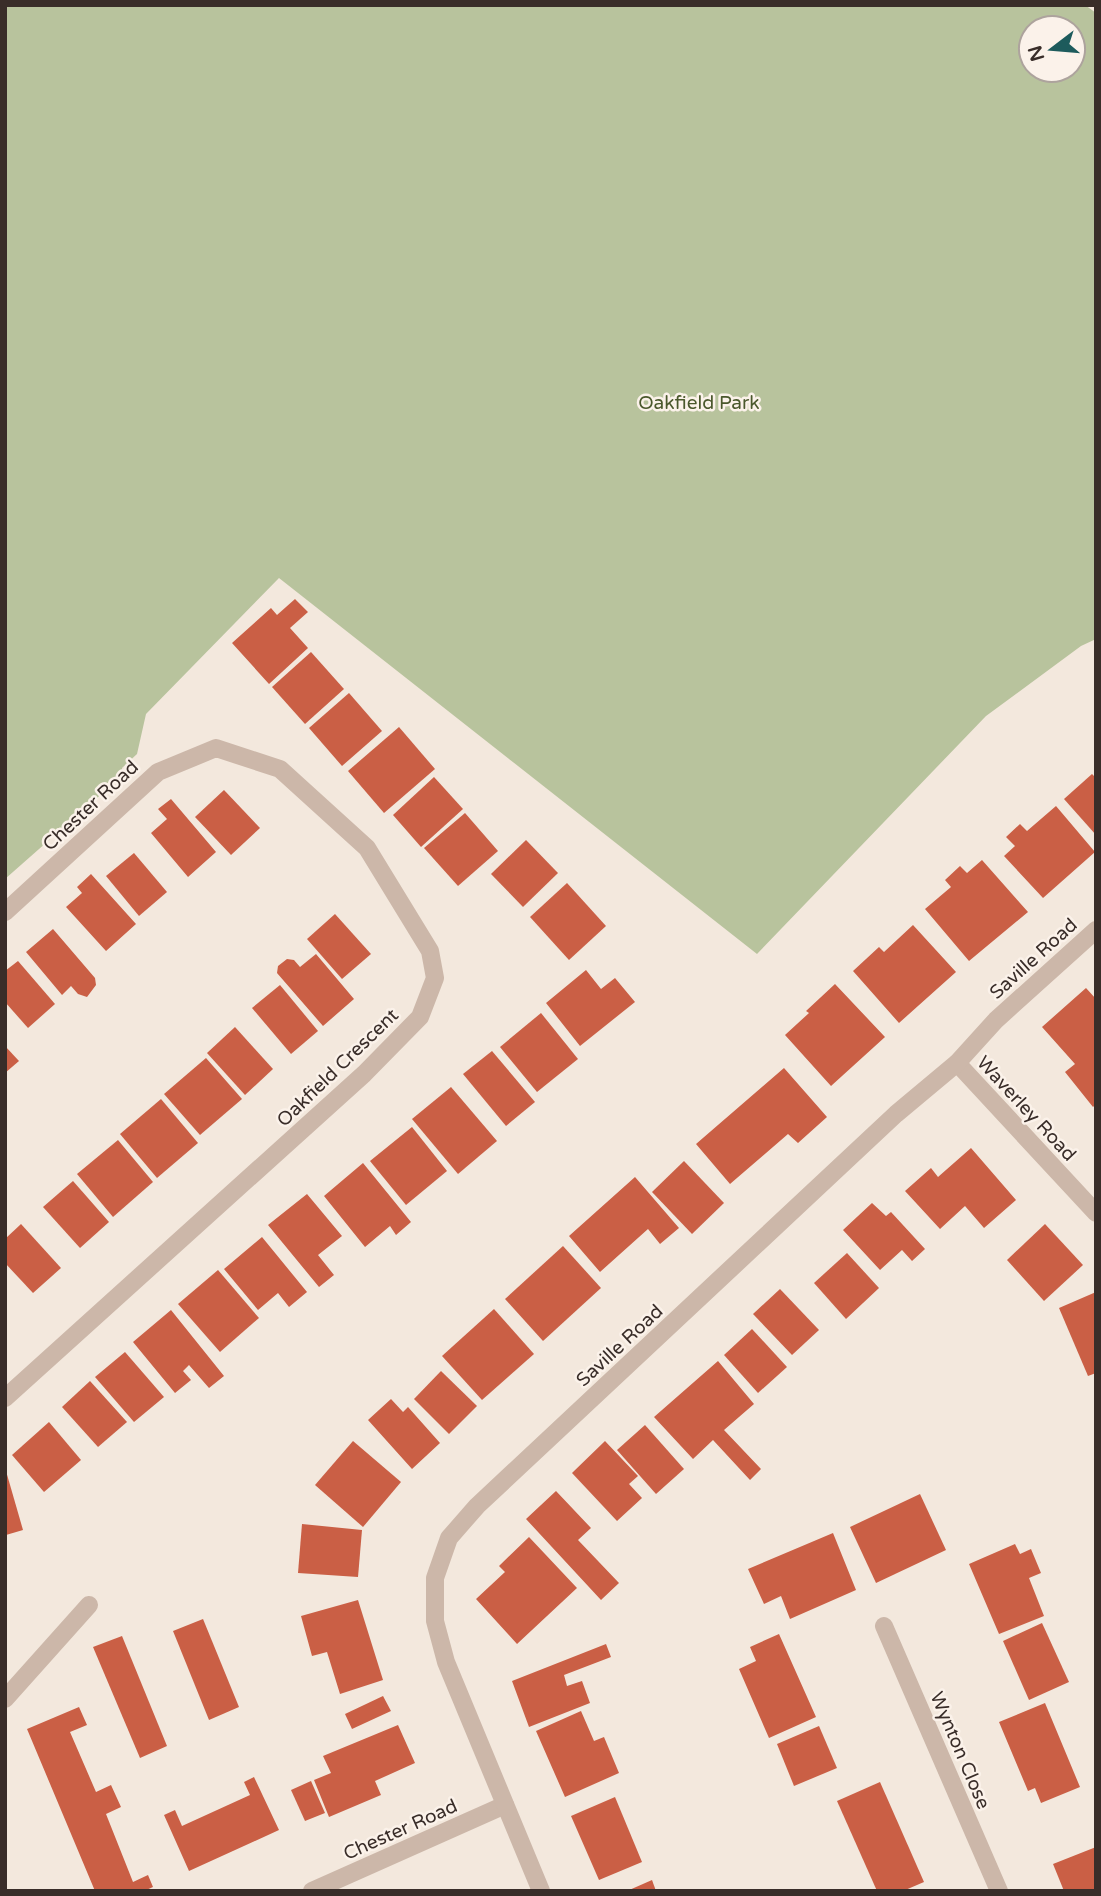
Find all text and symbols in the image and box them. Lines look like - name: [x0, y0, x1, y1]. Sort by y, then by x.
- north arrow: [1017, 14, 1087, 84]
- text: N: [1024, 43, 1049, 64]
- park label: Oakfield Park: [638, 392, 760, 414]
- street label: Chester Road: [38, 756, 143, 856]
- street label: Saville Road: [985, 914, 1082, 1004]
- street label: Oakfield Crescent: [272, 1004, 403, 1131]
- street label: Waverley Road: [972, 1052, 1080, 1166]
- street label: Saville Road: [572, 1300, 667, 1391]
- street label: Wynton Close: [926, 1689, 995, 1812]
- street label: Chester Road: [340, 1795, 461, 1865]

